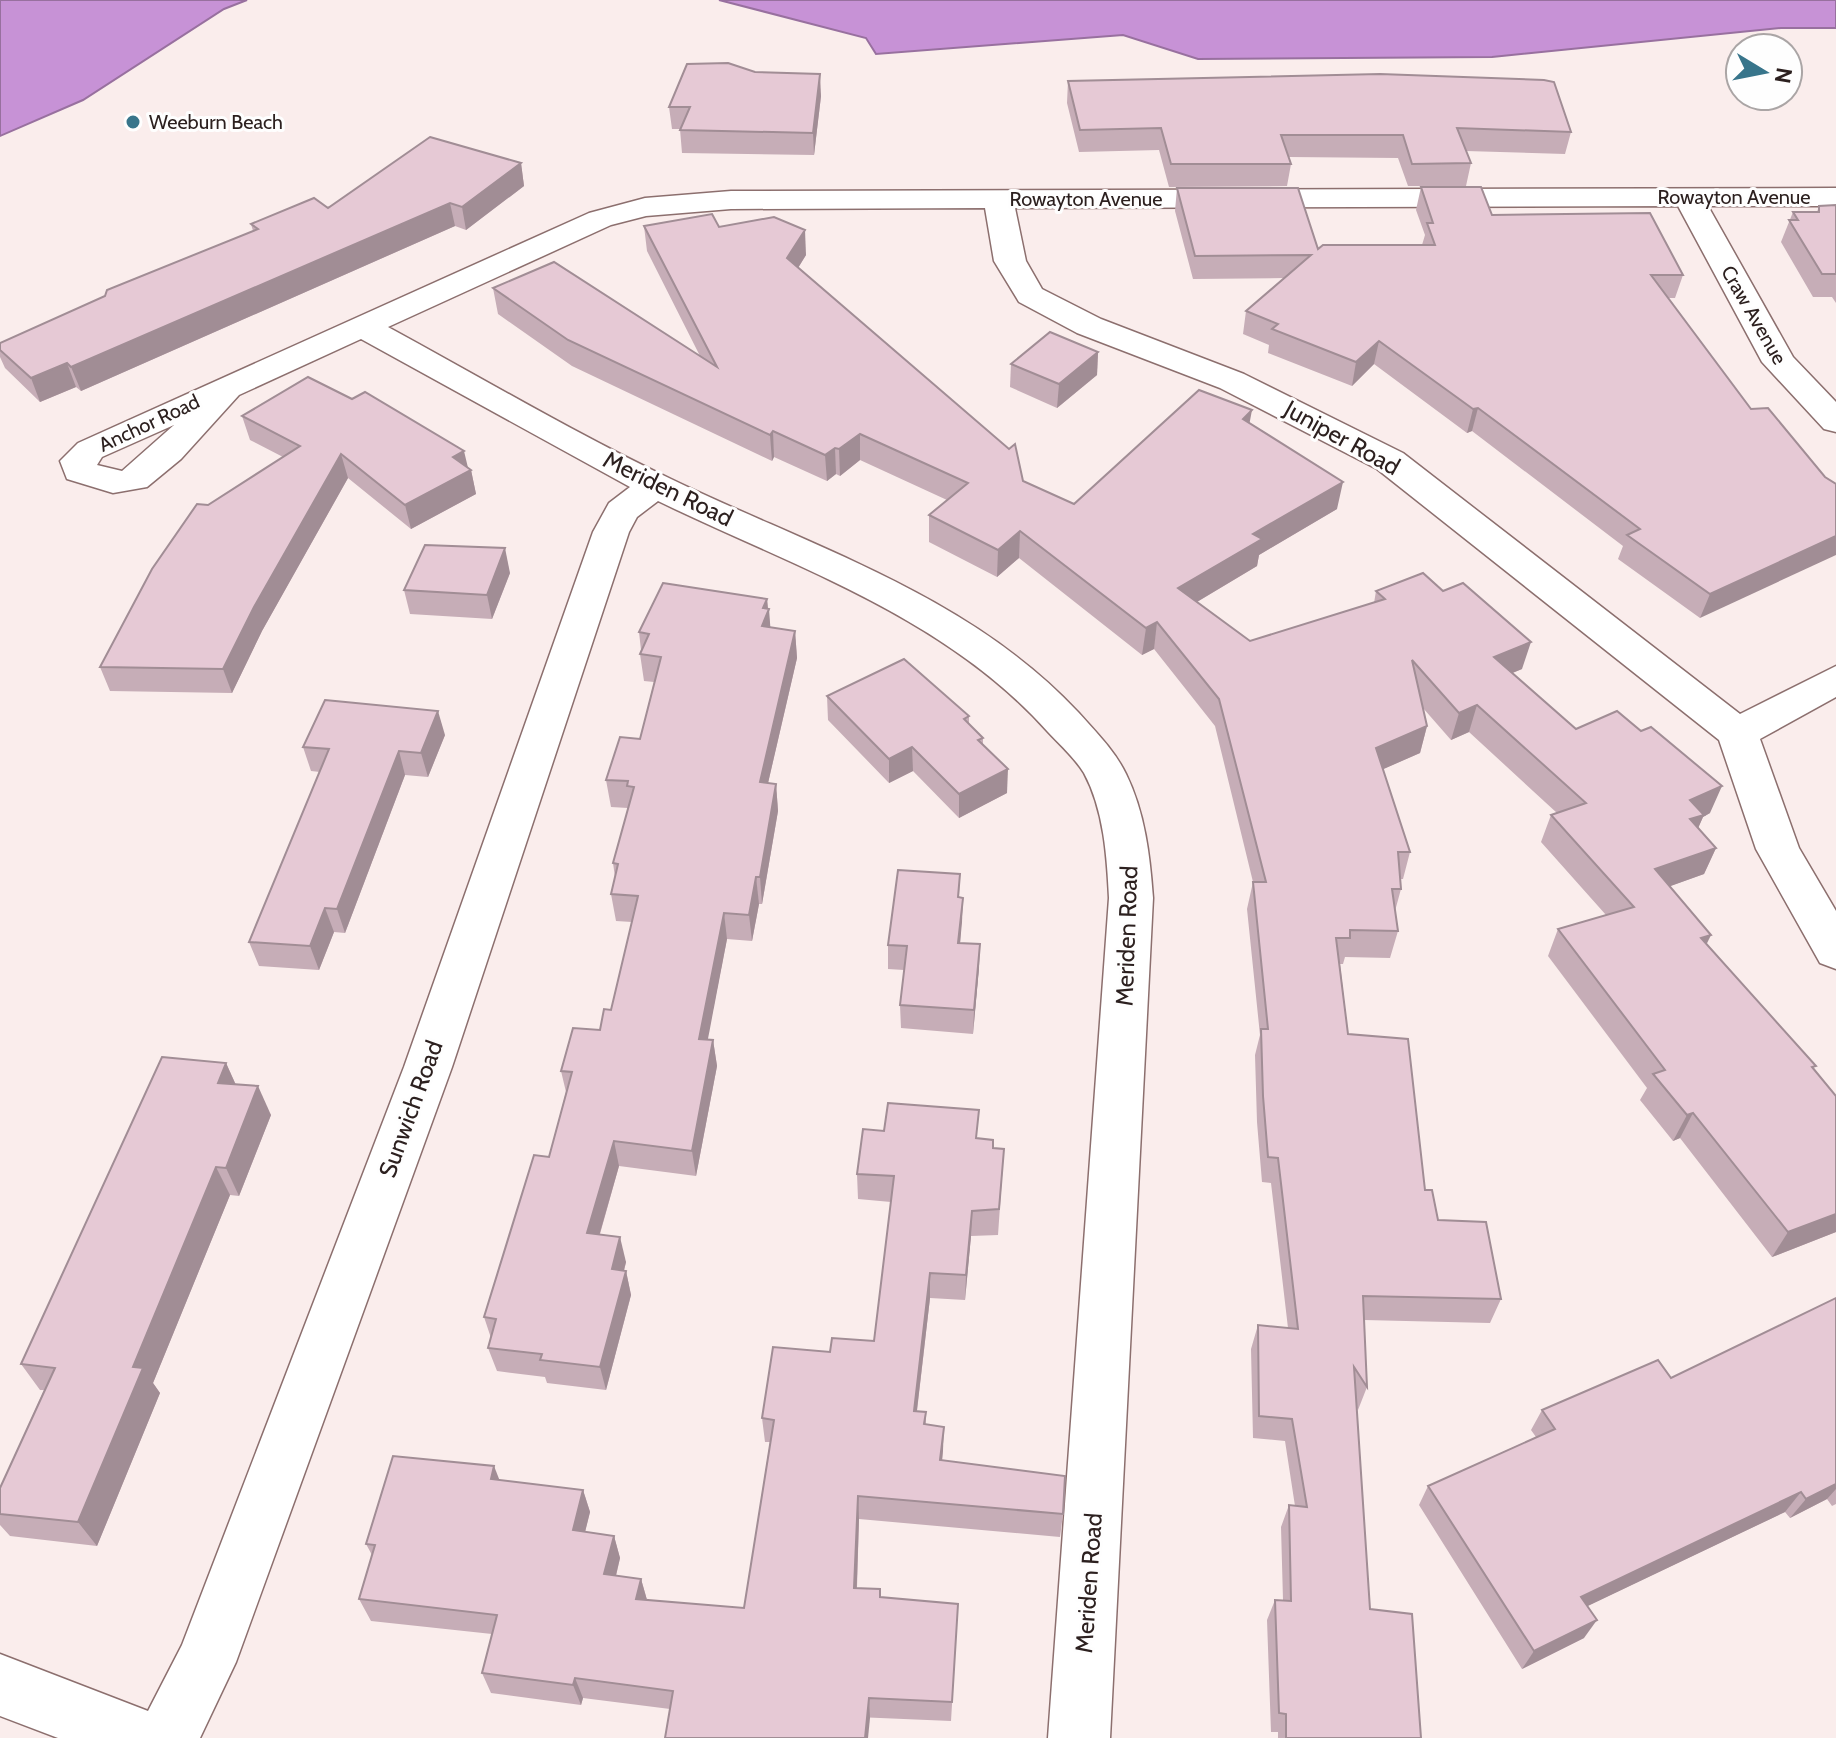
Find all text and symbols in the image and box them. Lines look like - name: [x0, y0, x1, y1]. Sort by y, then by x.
- north arrow: [1724, 32, 1804, 112]
- text: N: [1769, 65, 1798, 85]
- place label: Weeburn Beach: [149, 110, 283, 134]
- marker: Weeburn Beach: [124, 113, 142, 131]
- street label: Rowayton Avenue: [1657, 185, 1811, 209]
- street label: Rowayton Avenue: [1009, 187, 1163, 211]
- street label: Craw Avenue: [1716, 261, 1792, 369]
- street label: Anchor Road: [95, 389, 203, 457]
- street label: Juniper Road: [1279, 393, 1405, 481]
- street label: Meriden Road: [599, 445, 738, 532]
- street label: Meriden Road: [1110, 865, 1143, 1007]
- street label: Sunwich Road: [372, 1036, 449, 1181]
- street label: Meriden Road: [1069, 1512, 1108, 1654]

